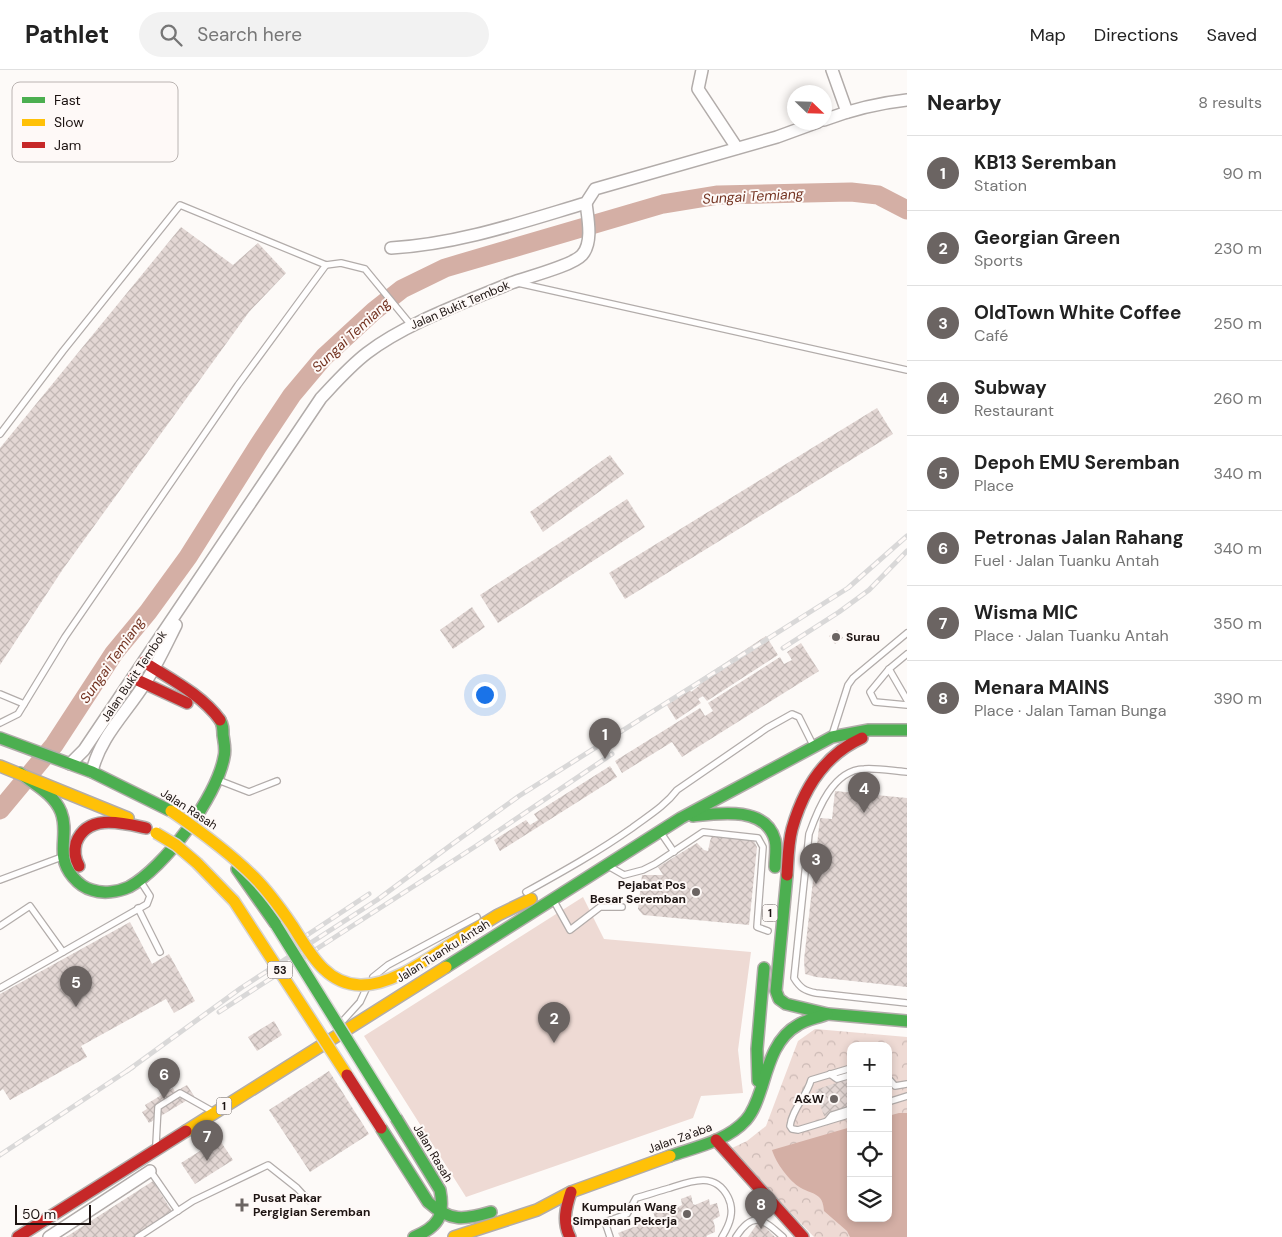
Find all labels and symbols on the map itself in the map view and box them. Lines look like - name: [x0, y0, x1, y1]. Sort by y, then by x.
- legend: [12, 82, 178, 162]
- north arrow: [787, 85, 832, 130]
- text: Fast: [54, 91, 81, 109]
- text: Slow: [54, 113, 84, 131]
- text: Jam: [54, 136, 81, 154]
- water label: Sungai Temiang: [702, 184, 804, 208]
- street label: Jalan Bukit Tembok: [408, 277, 512, 333]
- water label: Sungai Temiang: [308, 294, 394, 376]
- water label: Sungai Temiang: [76, 613, 148, 707]
- street label: Jalan Bukit Tembok: [98, 627, 170, 725]
- place label: Surau: [846, 629, 880, 645]
- marker: Surau: [830, 631, 842, 643]
- your location: [472, 682, 498, 708]
- pin: 1: [589, 718, 621, 759]
- pin: 4: [848, 772, 880, 813]
- street label: Jalan Rasah: [157, 785, 221, 833]
- pin: 3: [800, 843, 832, 884]
- place label: Pejabat Pos Besar Seremban: [590, 877, 686, 907]
- marker: Pejabat Pos Besar Seremban: [690, 886, 702, 898]
- road number: 1: [762, 904, 778, 921]
- street label: Jalan Tuanku Antah: [393, 916, 493, 986]
- road number: 53: [268, 962, 292, 978]
- pin: 5: [60, 966, 92, 1007]
- pin: 2: [538, 1002, 570, 1043]
- pin: 6: [148, 1058, 180, 1099]
- place label: A&W: [794, 1091, 824, 1107]
- marker: A&W: [828, 1093, 840, 1105]
- road number: 1: [216, 1098, 232, 1114]
- street label: Jalan Za'aba: [646, 1119, 714, 1157]
- pin: 7: [191, 1120, 223, 1161]
- street label: Jalan Rasah: [409, 1121, 457, 1185]
- pin: 8: [745, 1188, 777, 1229]
- place label: Pusat Pakar Pergigian Seremban: [253, 1190, 370, 1220]
- marker: Pusat Pakar Pergigian Seremban: [235, 1198, 249, 1212]
- place label: Kumpulan Wang Simpanan Pekerja: [572, 1199, 677, 1229]
- scale bar: [15, 1202, 91, 1225]
- marker: Kumpulan Wang Simpanan Pekerja: [681, 1208, 693, 1220]

